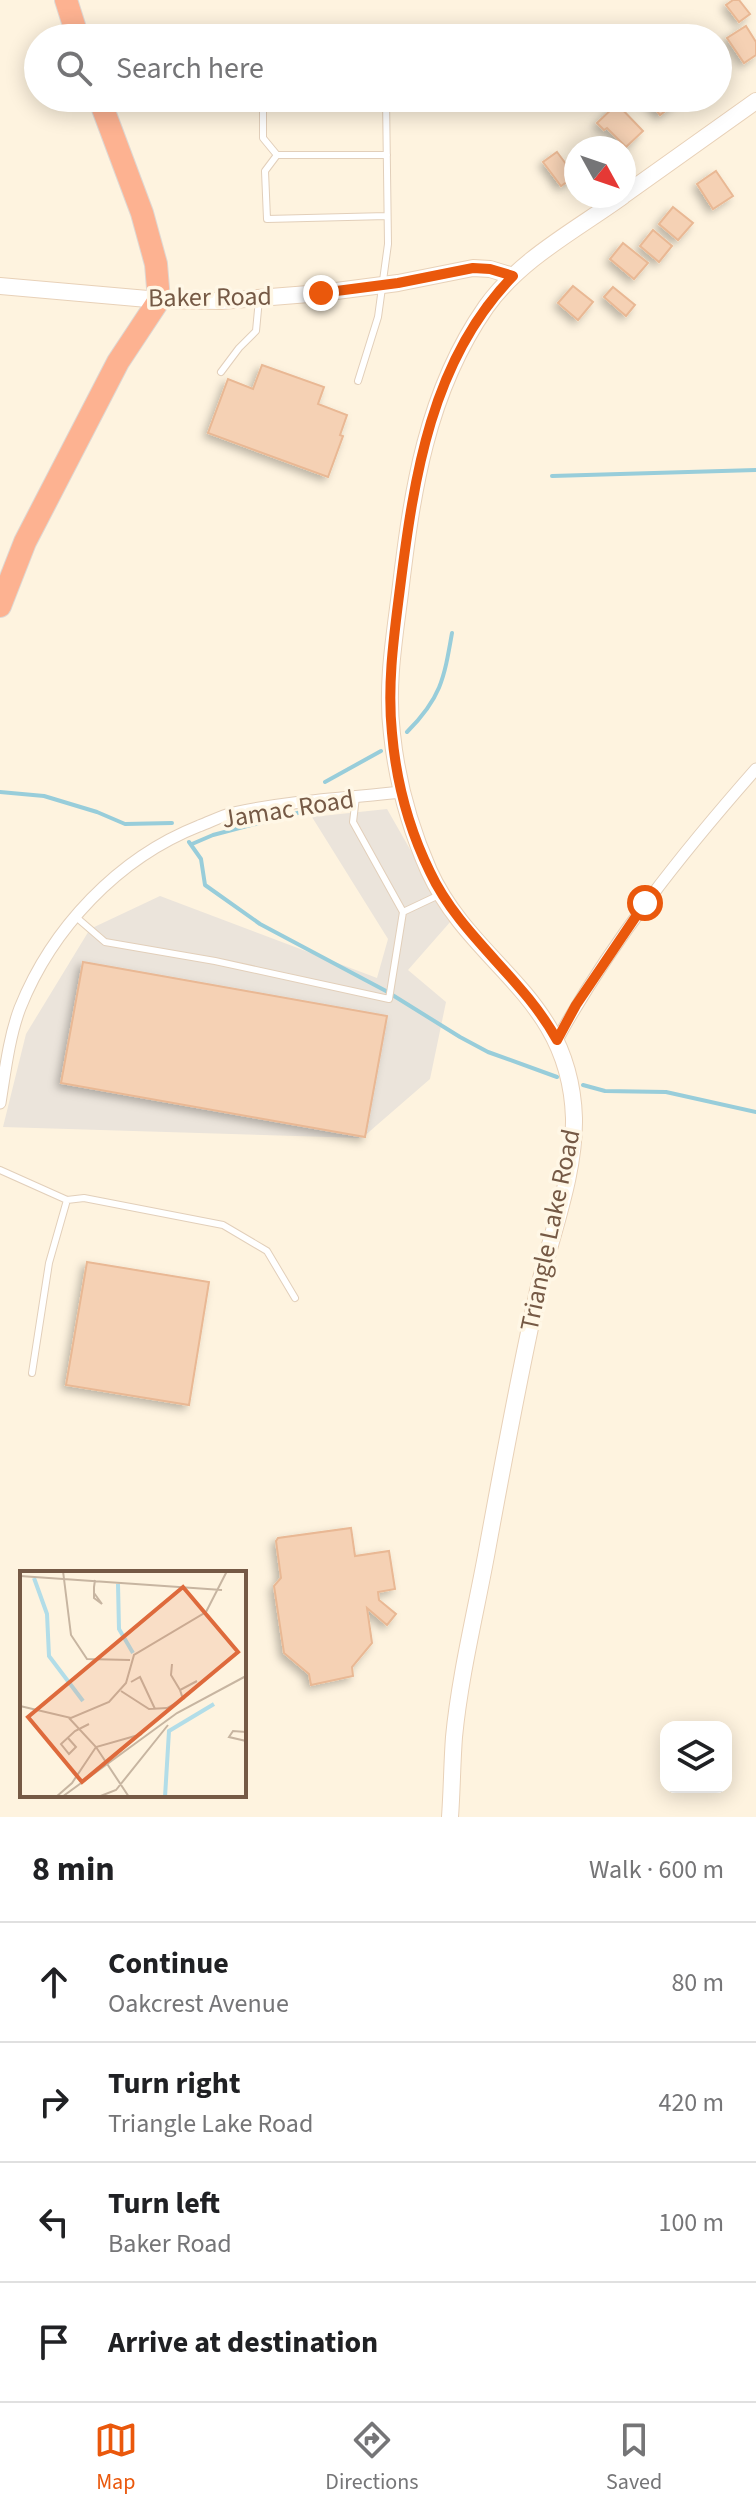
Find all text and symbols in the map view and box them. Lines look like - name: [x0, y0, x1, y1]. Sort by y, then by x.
- search box: [24, 24, 732, 112]
- icon: search: [52, 46, 96, 90]
- text: Search here: [116, 47, 264, 90]
- north arrow: [564, 136, 636, 208]
- route end: [303, 275, 339, 311]
- street label: Baker Road: [148, 277, 272, 317]
- street label: Jamac Road: [219, 780, 357, 838]
- route start: [627, 885, 663, 921]
- street label: Triangle Lake Road: [511, 1126, 589, 1334]
- inset map: [20, 1571, 246, 1797]
- map controls: [660, 1721, 732, 1793]
- button: layers: [660, 1721, 732, 1793]
- text: 8 min: [32, 1845, 115, 1894]
- text: Walk · 600 m: [589, 1851, 724, 1888]
- text: Continue: [108, 1942, 229, 1985]
- icon: ahead: [32, 1960, 76, 2004]
- text: 80 m: [671, 1964, 724, 2001]
- text: Oakcrest Avenue: [108, 1985, 289, 2022]
- text: Turn right: [108, 2062, 240, 2105]
- icon: right: [32, 2080, 76, 2124]
- text: 420 m: [658, 2084, 724, 2121]
- text: Triangle Lake Road: [108, 2105, 313, 2142]
- text: Turn left: [108, 2182, 220, 2225]
- icon: left: [32, 2200, 76, 2244]
- text: 100 m: [658, 2204, 724, 2241]
- text: Baker Road: [108, 2225, 232, 2262]
- icon: arrive: [32, 2320, 76, 2364]
- text: Arrive at destination: [108, 2321, 378, 2364]
- tab: Map: [94, 2418, 138, 2498]
- tab: Directions: [325, 2418, 418, 2498]
- tab: Saved: [606, 2418, 662, 2498]

